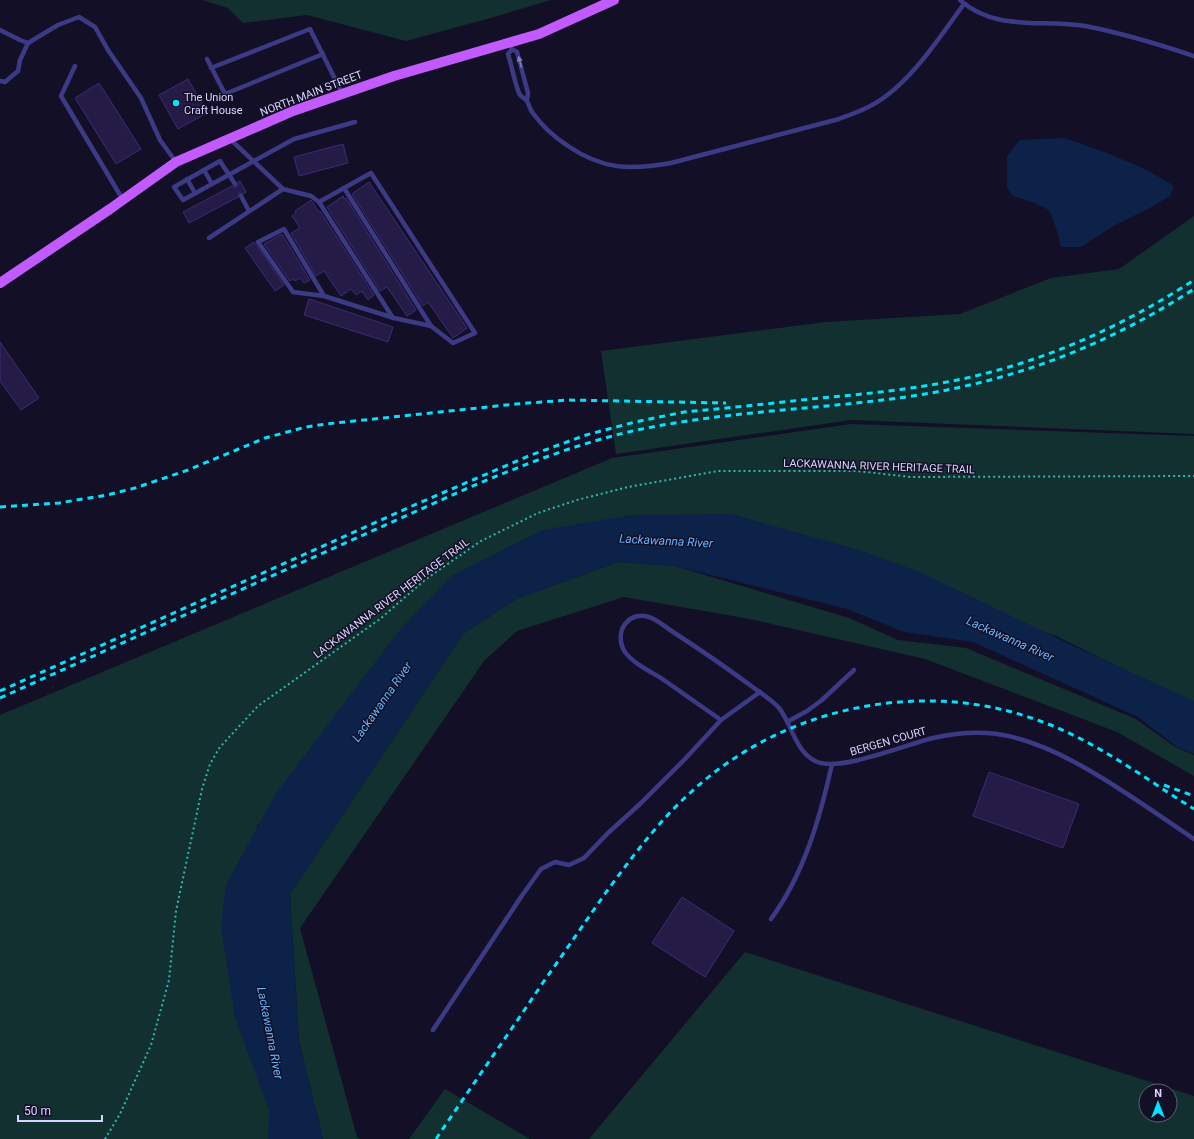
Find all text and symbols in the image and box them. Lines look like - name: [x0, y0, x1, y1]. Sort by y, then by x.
- one-way arrow: [516, 56, 522, 69]
- street label: NORTH MAIN STREET: [258, 68, 365, 119]
- place label: The Union Craft House: [184, 91, 243, 117]
- marker: The Union Craft House: [171, 98, 181, 108]
- street label: LACKAWANNA RIVER HERITAGE TRAIL: [783, 457, 975, 476]
- water label: Lackawanna River: [619, 532, 714, 551]
- street label: LACKAWANNA RIVER HERITAGE TRAIL: [311, 536, 472, 661]
- water label: Lackawanna River: [964, 614, 1057, 665]
- water label: Lackawanna River: [349, 659, 415, 744]
- street label: BERGEN COURT: [848, 724, 928, 759]
- water label: Lackawanna River: [254, 986, 286, 1081]
- north arrow: [1138, 1083, 1178, 1123]
- text: N: [1154, 1087, 1162, 1100]
- scale bar: [18, 1097, 102, 1123]
- text: 50 m: [24, 1104, 51, 1118]

